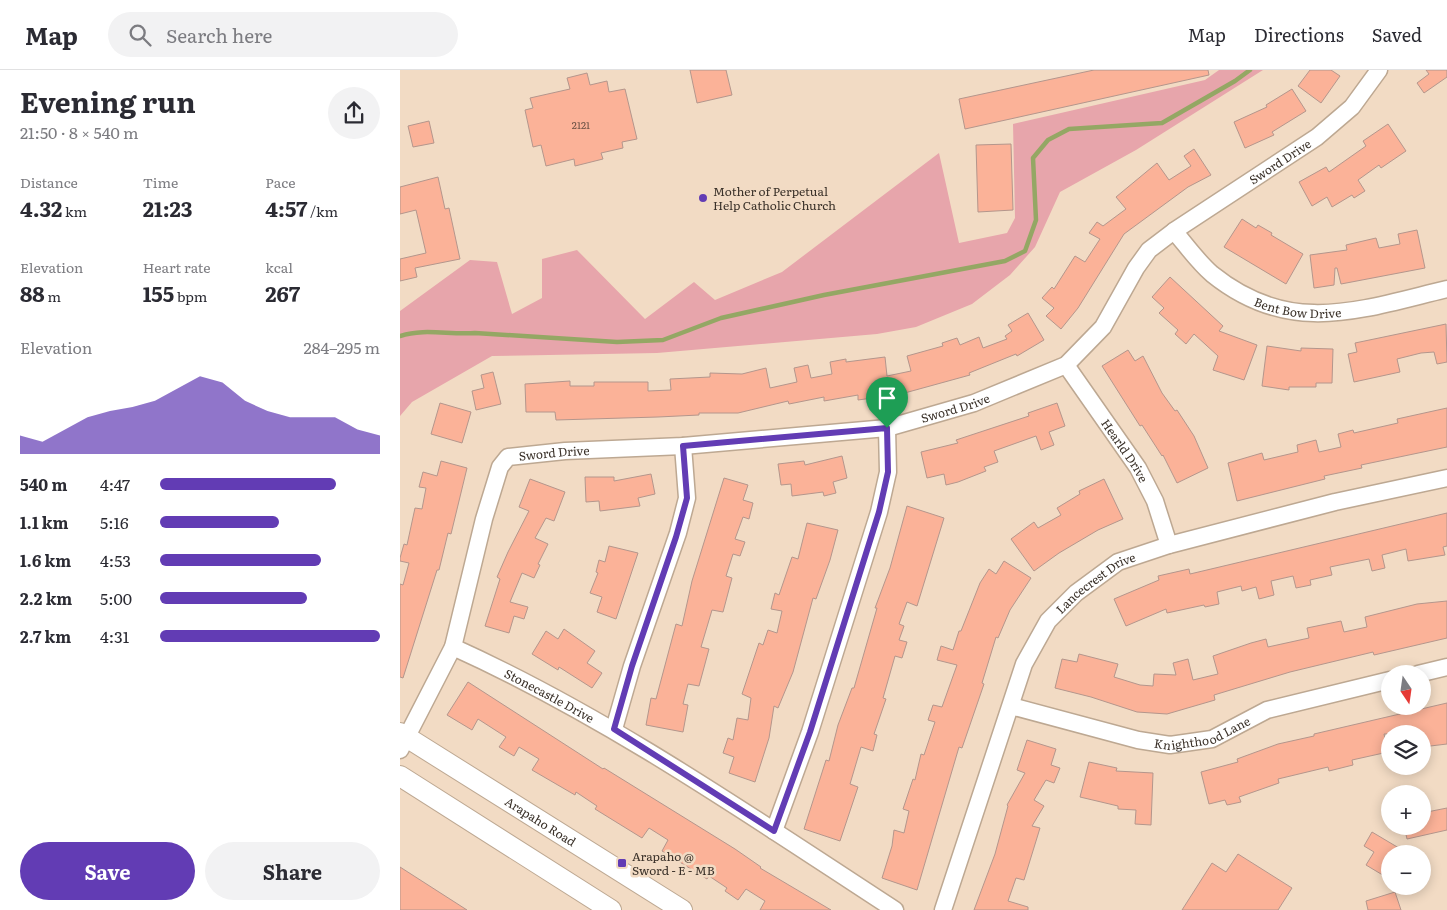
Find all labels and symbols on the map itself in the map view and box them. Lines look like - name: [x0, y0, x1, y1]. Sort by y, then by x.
- house number: 2121: [572, 117, 590, 132]
- street label: Sword Drive: [1245, 134, 1315, 188]
- place label: Mother of Perpetual Help Catholic Church: [713, 182, 836, 214]
- marker: Mother of Perpetual Help Catholic Church: [697, 192, 709, 204]
- street label: Bent Bow Drive: [1252, 292, 1342, 322]
- pin: [866, 377, 908, 428]
- street label: Sword Drive: [919, 389, 992, 427]
- street label: Hearld Drive: [1097, 415, 1153, 485]
- street label: Sword Drive: [518, 441, 590, 465]
- street label: Lancecrest Drive: [1051, 548, 1138, 618]
- street label: Stonecastle Drive: [502, 664, 598, 727]
- north arrow: [1381, 665, 1431, 715]
- street label: Knighthood Lane: [1153, 712, 1253, 754]
- street label: Arapaho Road: [502, 792, 580, 851]
- place label: Arapaho @ Sword - E - MB: [632, 847, 715, 879]
- marker: Arapaho @ Sword - E - MB: [616, 857, 628, 869]

